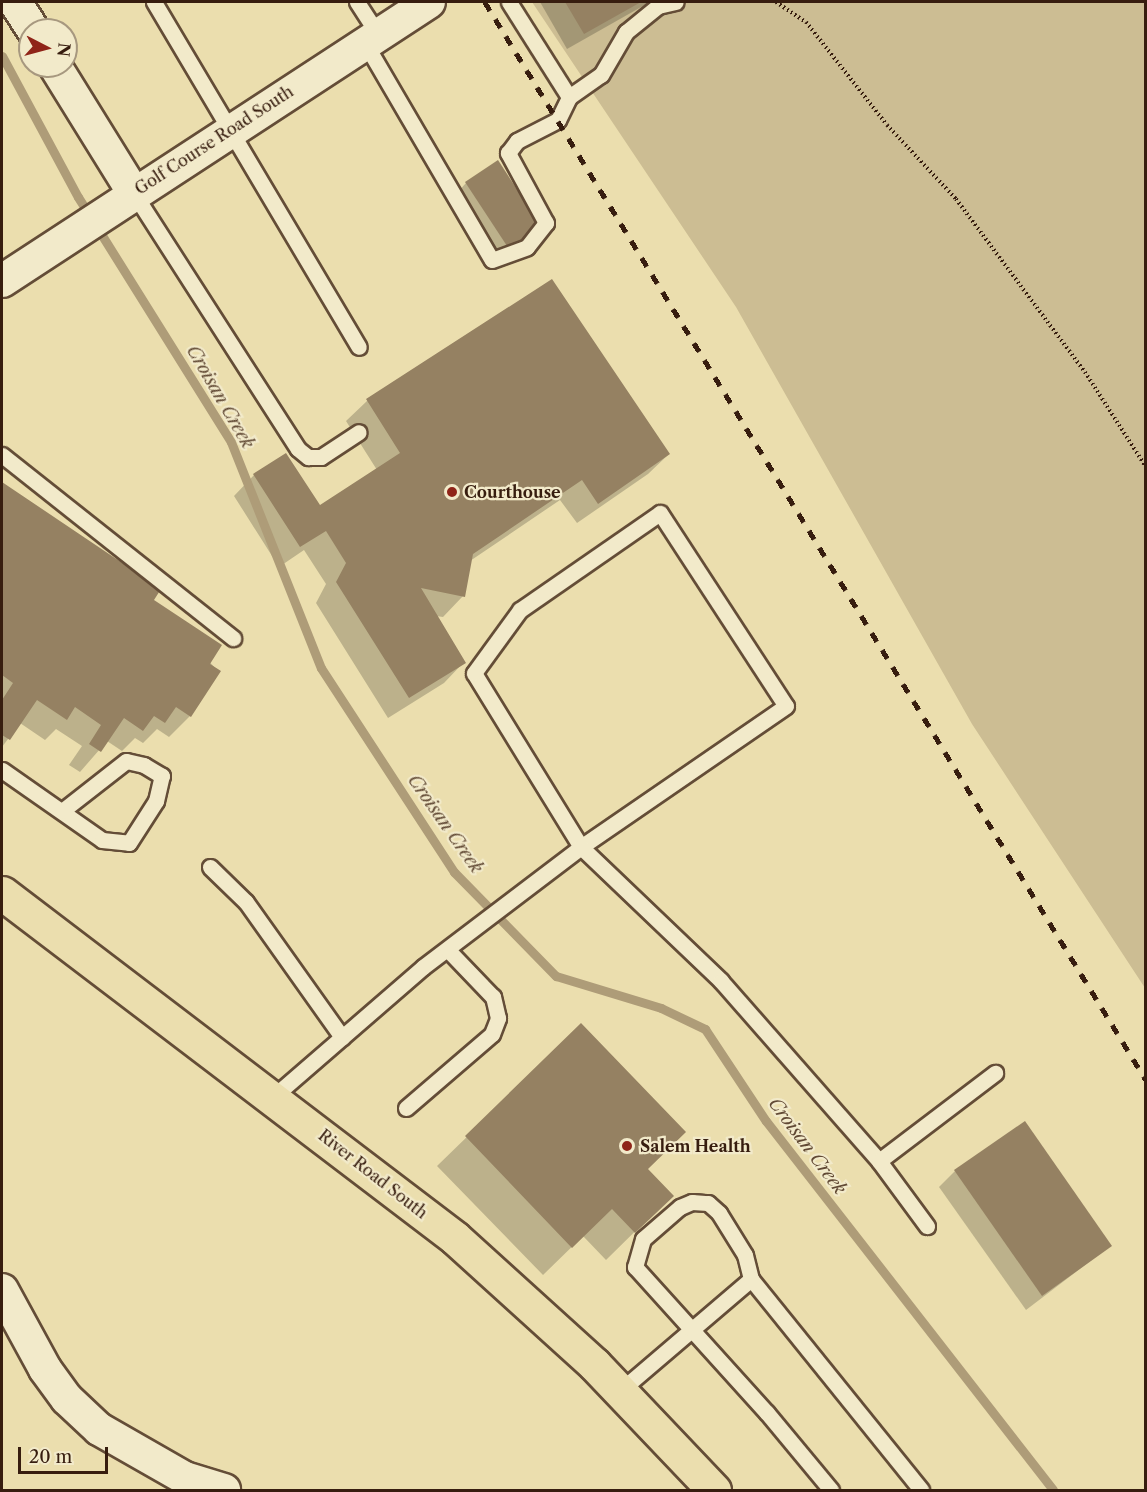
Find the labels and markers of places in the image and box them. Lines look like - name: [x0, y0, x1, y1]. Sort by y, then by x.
- place label: Courthouse: [464, 482, 561, 502]
- marker: Courthouse: [445, 485, 459, 499]
- place label: Salem Health: [640, 1136, 751, 1156]
- marker: Salem Health: [618, 1137, 636, 1155]

